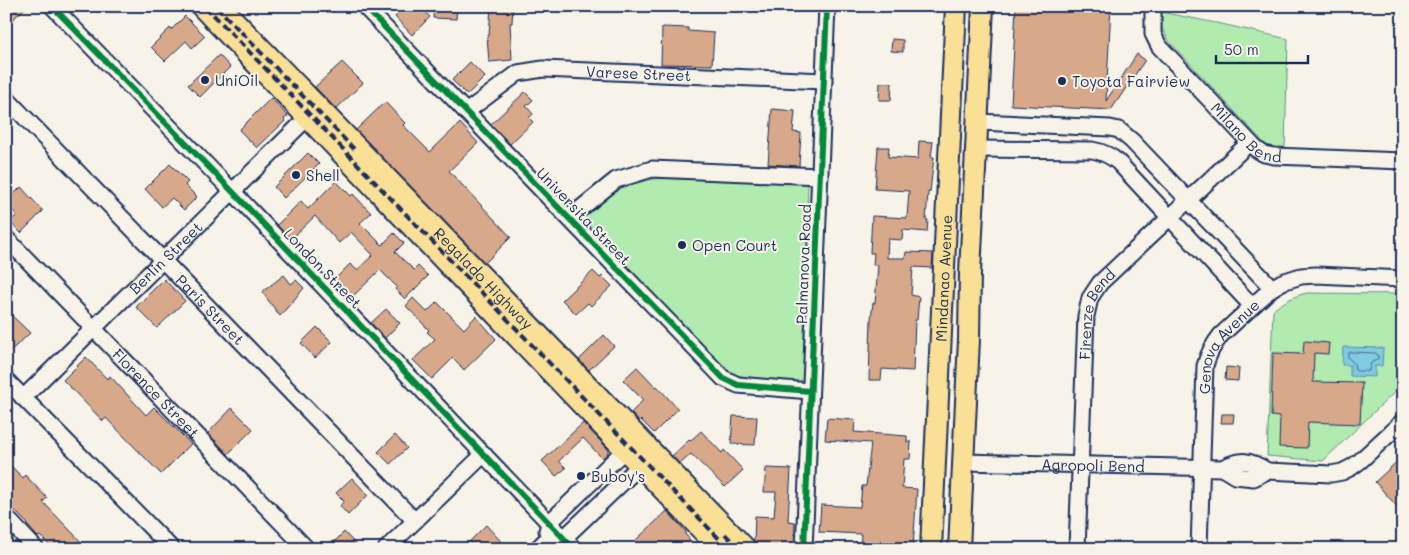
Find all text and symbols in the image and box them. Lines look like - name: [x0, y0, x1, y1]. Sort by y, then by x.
- scale bar: [1216, 32, 1309, 64]
- text: 50 m: [1224, 39, 1259, 59]
- street label: Varese Street: [586, 61, 691, 85]
- place label: UniOil: [215, 70, 258, 90]
- place label: Toyota Fairview: [1072, 71, 1190, 91]
- marker: UniOil: [199, 74, 211, 86]
- marker: Toyota Fairview: [1056, 75, 1068, 87]
- street label: Milano Bend: [1207, 98, 1282, 166]
- street label: Universita Street: [532, 163, 636, 269]
- place label: Shell: [306, 165, 340, 185]
- marker: Shell: [290, 169, 302, 181]
- street label: Palmanova Road: [791, 204, 815, 324]
- street label: Mindanao Avenue: [931, 214, 956, 342]
- street label: Berlin Street: [124, 217, 206, 298]
- street label: Regalado Highway: [430, 223, 538, 334]
- street label: London Street: [280, 224, 366, 312]
- place label: Open Court: [692, 235, 777, 255]
- marker: Open Court: [676, 239, 688, 251]
- street label: Firenze Bend: [1074, 264, 1119, 360]
- street label: Paris Street: [172, 270, 249, 349]
- street label: Genova Avenue: [1194, 295, 1264, 394]
- street label: Florence Street: [108, 344, 204, 442]
- street label: Agropoli Bend: [1041, 454, 1145, 476]
- place label: Buboy's: [591, 466, 645, 486]
- marker: Buboy's: [575, 470, 587, 482]

